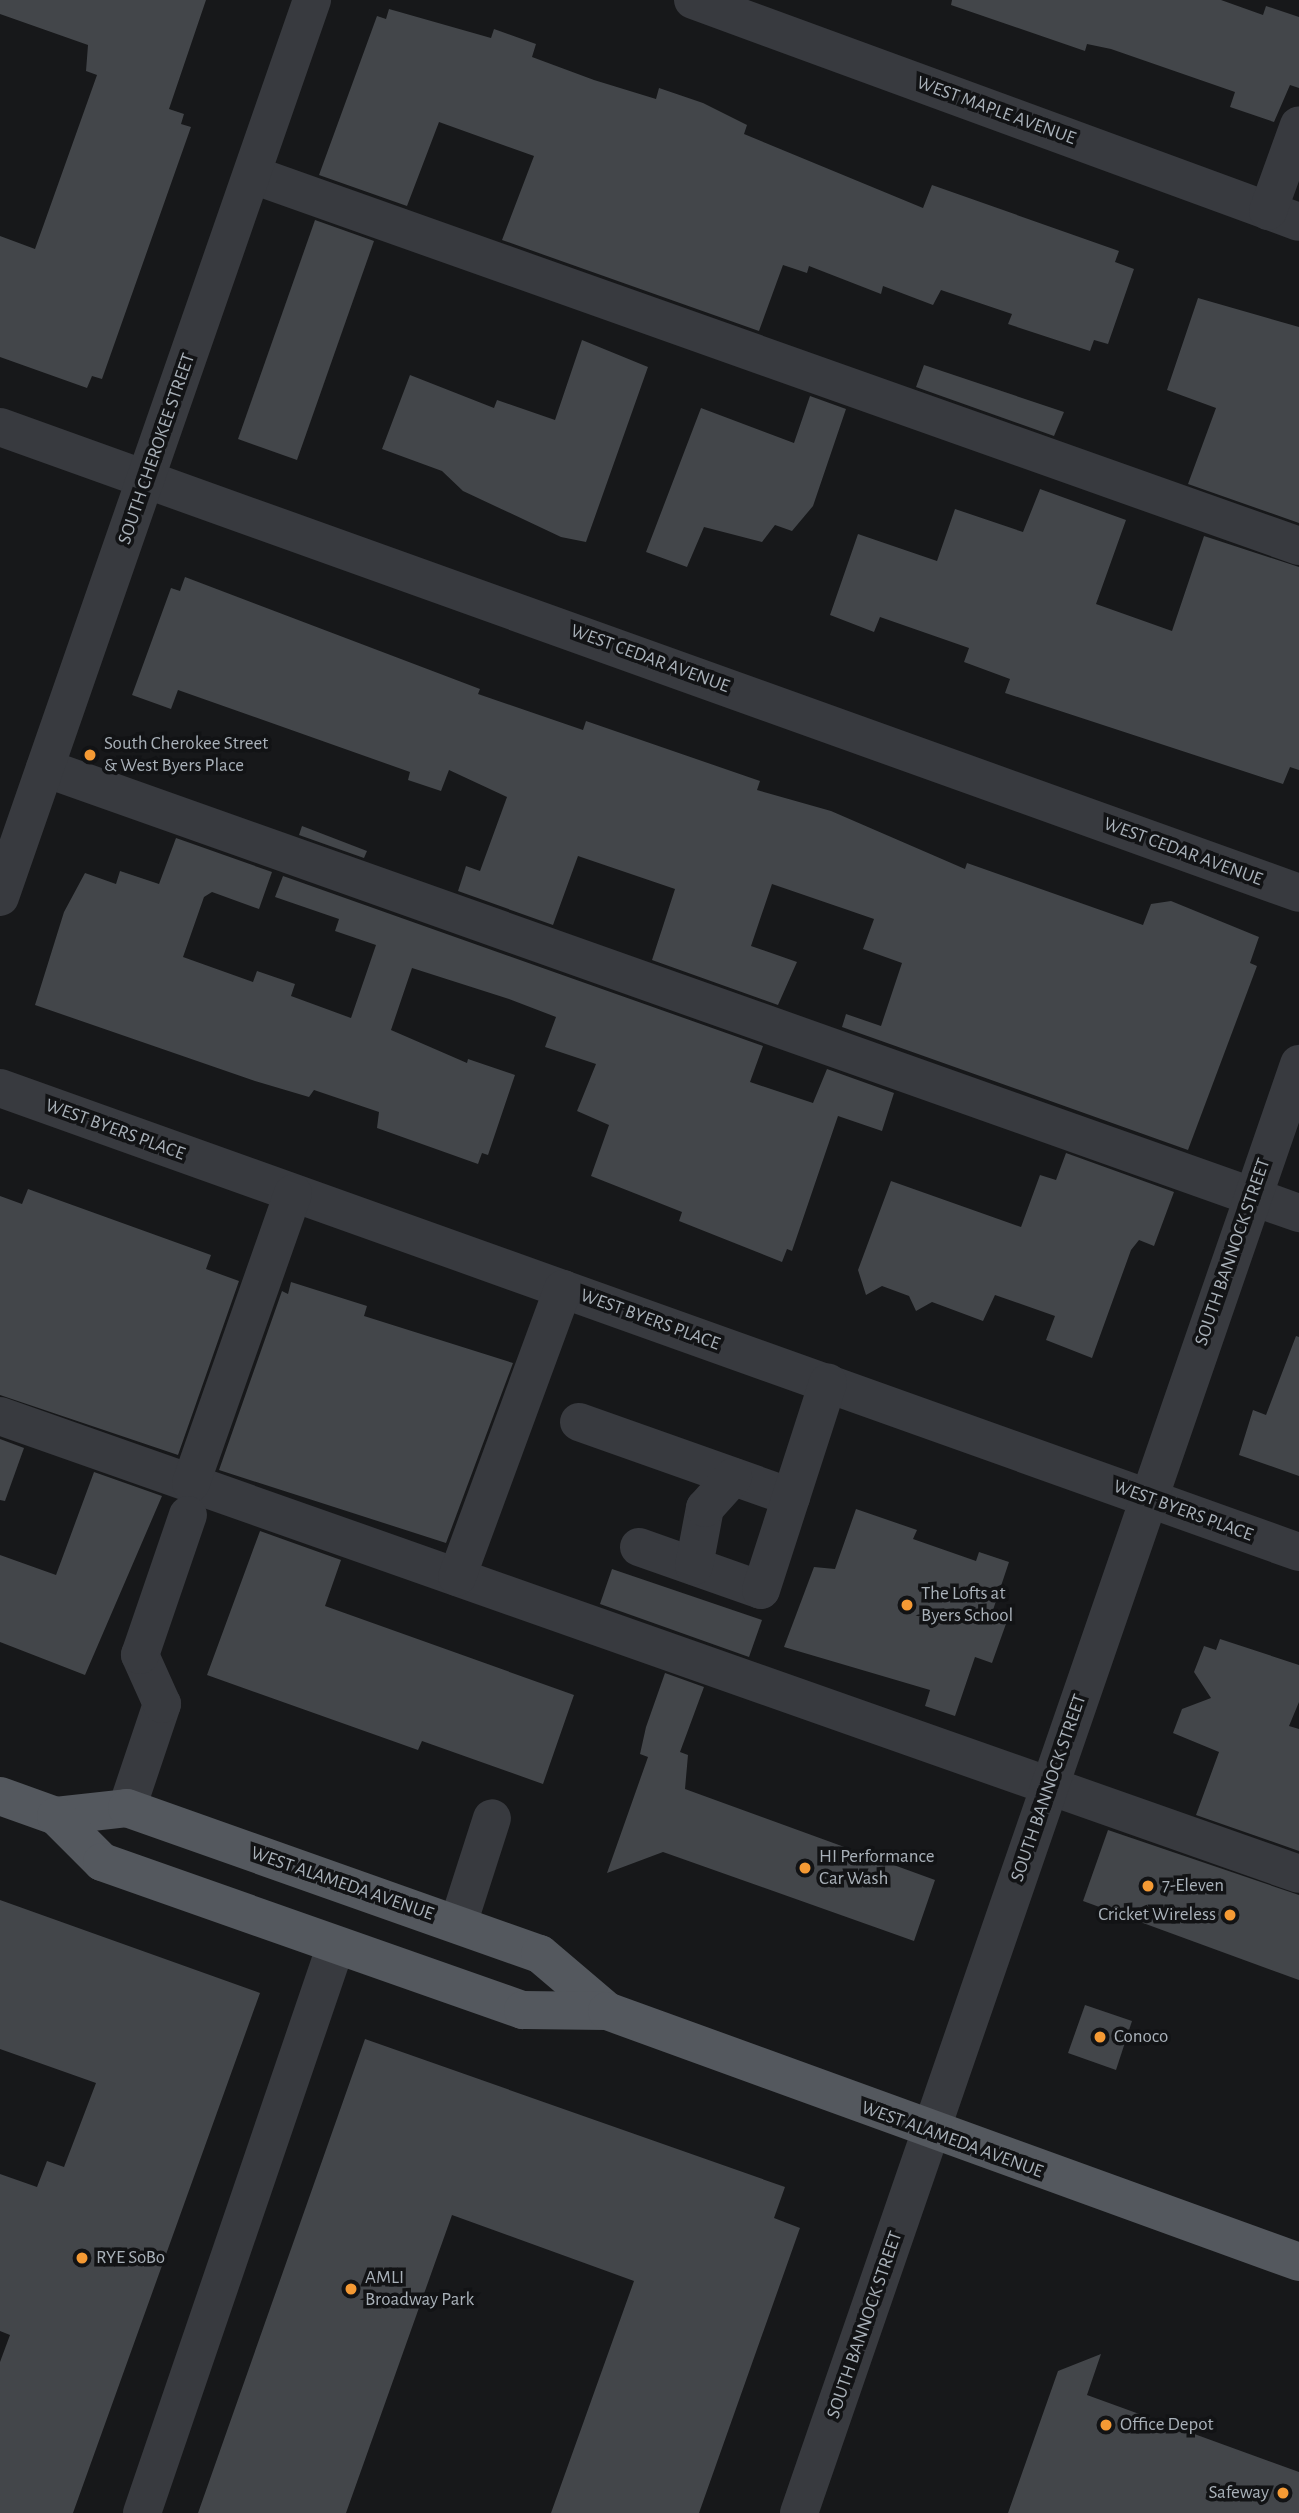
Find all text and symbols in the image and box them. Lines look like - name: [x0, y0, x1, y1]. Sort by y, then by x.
- street label: WEST MAPLE AVENUE: [913, 72, 1079, 150]
- street label: SOUTH CHEROKEE STREET: [114, 350, 200, 548]
- street label: WEST CEDAR AVENUE: [567, 620, 733, 698]
- place label: South Cherokee Street & West Byers Place: [104, 733, 268, 777]
- marker: South Cherokee Street & West Byers Place: [82, 747, 98, 763]
- street label: WEST CEDAR AVENUE: [1100, 813, 1266, 891]
- street label: WEST BYERS PLACE: [42, 1094, 188, 1166]
- street label: SOUTH BANNOCK STREET: [1190, 1155, 1276, 1349]
- street label: WEST BYERS PLACE: [577, 1284, 723, 1356]
- street label: WEST BYERS PLACE: [1110, 1475, 1256, 1547]
- place label: The Lofts at Byers School: [921, 1583, 1013, 1627]
- marker: The Lofts at Byers School: [899, 1597, 915, 1613]
- street label: SOUTH BANNOCK STREET: [1006, 1691, 1092, 1885]
- street label: WEST ALAMEDA AVENUE: [248, 1842, 436, 1926]
- place label: HI Performance Car Wash: [819, 1846, 935, 1890]
- marker: HI Performance Car Wash: [797, 1860, 813, 1876]
- place label: 7-Eleven: [1162, 1875, 1224, 1897]
- marker: 7-Eleven: [1140, 1878, 1156, 1894]
- place label: Cricket Wireless: [1098, 1904, 1216, 1926]
- marker: Cricket Wireless: [1222, 1907, 1238, 1923]
- place label: Conoco: [1114, 2026, 1168, 2048]
- marker: Conoco: [1092, 2029, 1108, 2045]
- street label: WEST ALAMEDA AVENUE: [858, 2096, 1046, 2184]
- street label: SOUTH BANNOCK STREET: [822, 2228, 908, 2422]
- place label: RYE SoBo: [96, 2247, 165, 2269]
- marker: RYE SoBo: [74, 2250, 90, 2266]
- place label: AMLI Broadway Park: [365, 2267, 474, 2311]
- marker: AMLI Broadway Park: [343, 2281, 359, 2297]
- place label: Office Depot: [1120, 2414, 1214, 2436]
- marker: Office Depot: [1098, 2417, 1114, 2433]
- place label: Safeway: [1209, 2482, 1269, 2504]
- marker: Safeway: [1275, 2485, 1291, 2501]

